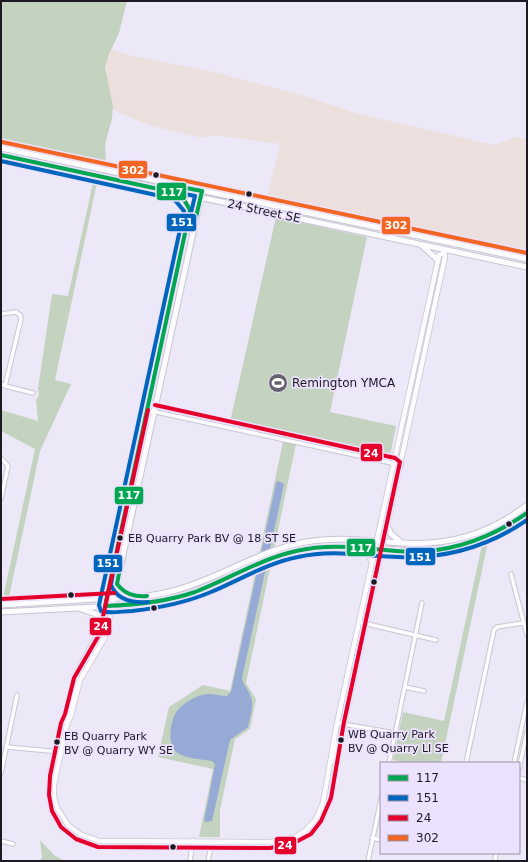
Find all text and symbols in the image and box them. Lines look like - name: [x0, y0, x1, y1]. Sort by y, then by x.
- line badge: 302: [118, 160, 148, 179]
- text: 302: [122, 164, 144, 177]
- unlabelled marker: [151, 170, 161, 180]
- line badge: 117: [156, 182, 187, 201]
- text: 117: [161, 186, 183, 199]
- unlabelled marker: [244, 189, 254, 199]
- street label: 24 Street SE: [226, 196, 302, 226]
- line badge: 151: [166, 213, 197, 232]
- text: 151: [171, 216, 193, 229]
- line badge: 302: [381, 216, 411, 235]
- text: 302: [385, 219, 407, 232]
- sports icon: Remington YMCA: [267, 372, 289, 394]
- place label: Remington YMCA: [292, 376, 396, 390]
- line badge: 24: [360, 443, 383, 462]
- text: 24: [363, 447, 379, 460]
- line badge: 117: [114, 486, 144, 505]
- text: 117: [118, 489, 140, 502]
- unlabelled marker: [504, 519, 514, 529]
- place label: EB Quarry Park BV @ 18 ST SE: [128, 532, 296, 545]
- marker: EB Quarry Park BV @ 18 ST SE: [115, 533, 125, 543]
- line badge: 117: [346, 538, 376, 557]
- text: 117: [350, 542, 372, 555]
- line badge: 151: [405, 547, 436, 566]
- text: 151: [409, 551, 431, 564]
- line badge: 151: [93, 554, 123, 573]
- text: 151: [97, 557, 119, 570]
- unlabelled marker: [369, 577, 379, 587]
- unlabelled marker: [66, 590, 76, 600]
- unlabelled marker: [149, 603, 159, 613]
- line badge: 24: [89, 617, 112, 636]
- text: 24: [93, 620, 109, 633]
- place label: WB Quarry Park BV @ Quarry LI SE: [348, 728, 449, 755]
- place label: EB Quarry Park BV @ Quarry WY SE: [64, 730, 173, 757]
- marker: WB Quarry Park BV @ Quarry LI SE: [336, 735, 346, 745]
- marker: EB Quarry Park BV @ Quarry WY SE: [52, 737, 62, 747]
- legend: [380, 762, 520, 854]
- text: 117: [416, 771, 439, 785]
- text: 151: [416, 791, 439, 805]
- text: 24: [416, 811, 431, 825]
- text: 302: [416, 831, 439, 845]
- line badge: 24: [274, 836, 297, 855]
- text: 24: [277, 839, 293, 852]
- unlabelled marker: [168, 842, 178, 852]

